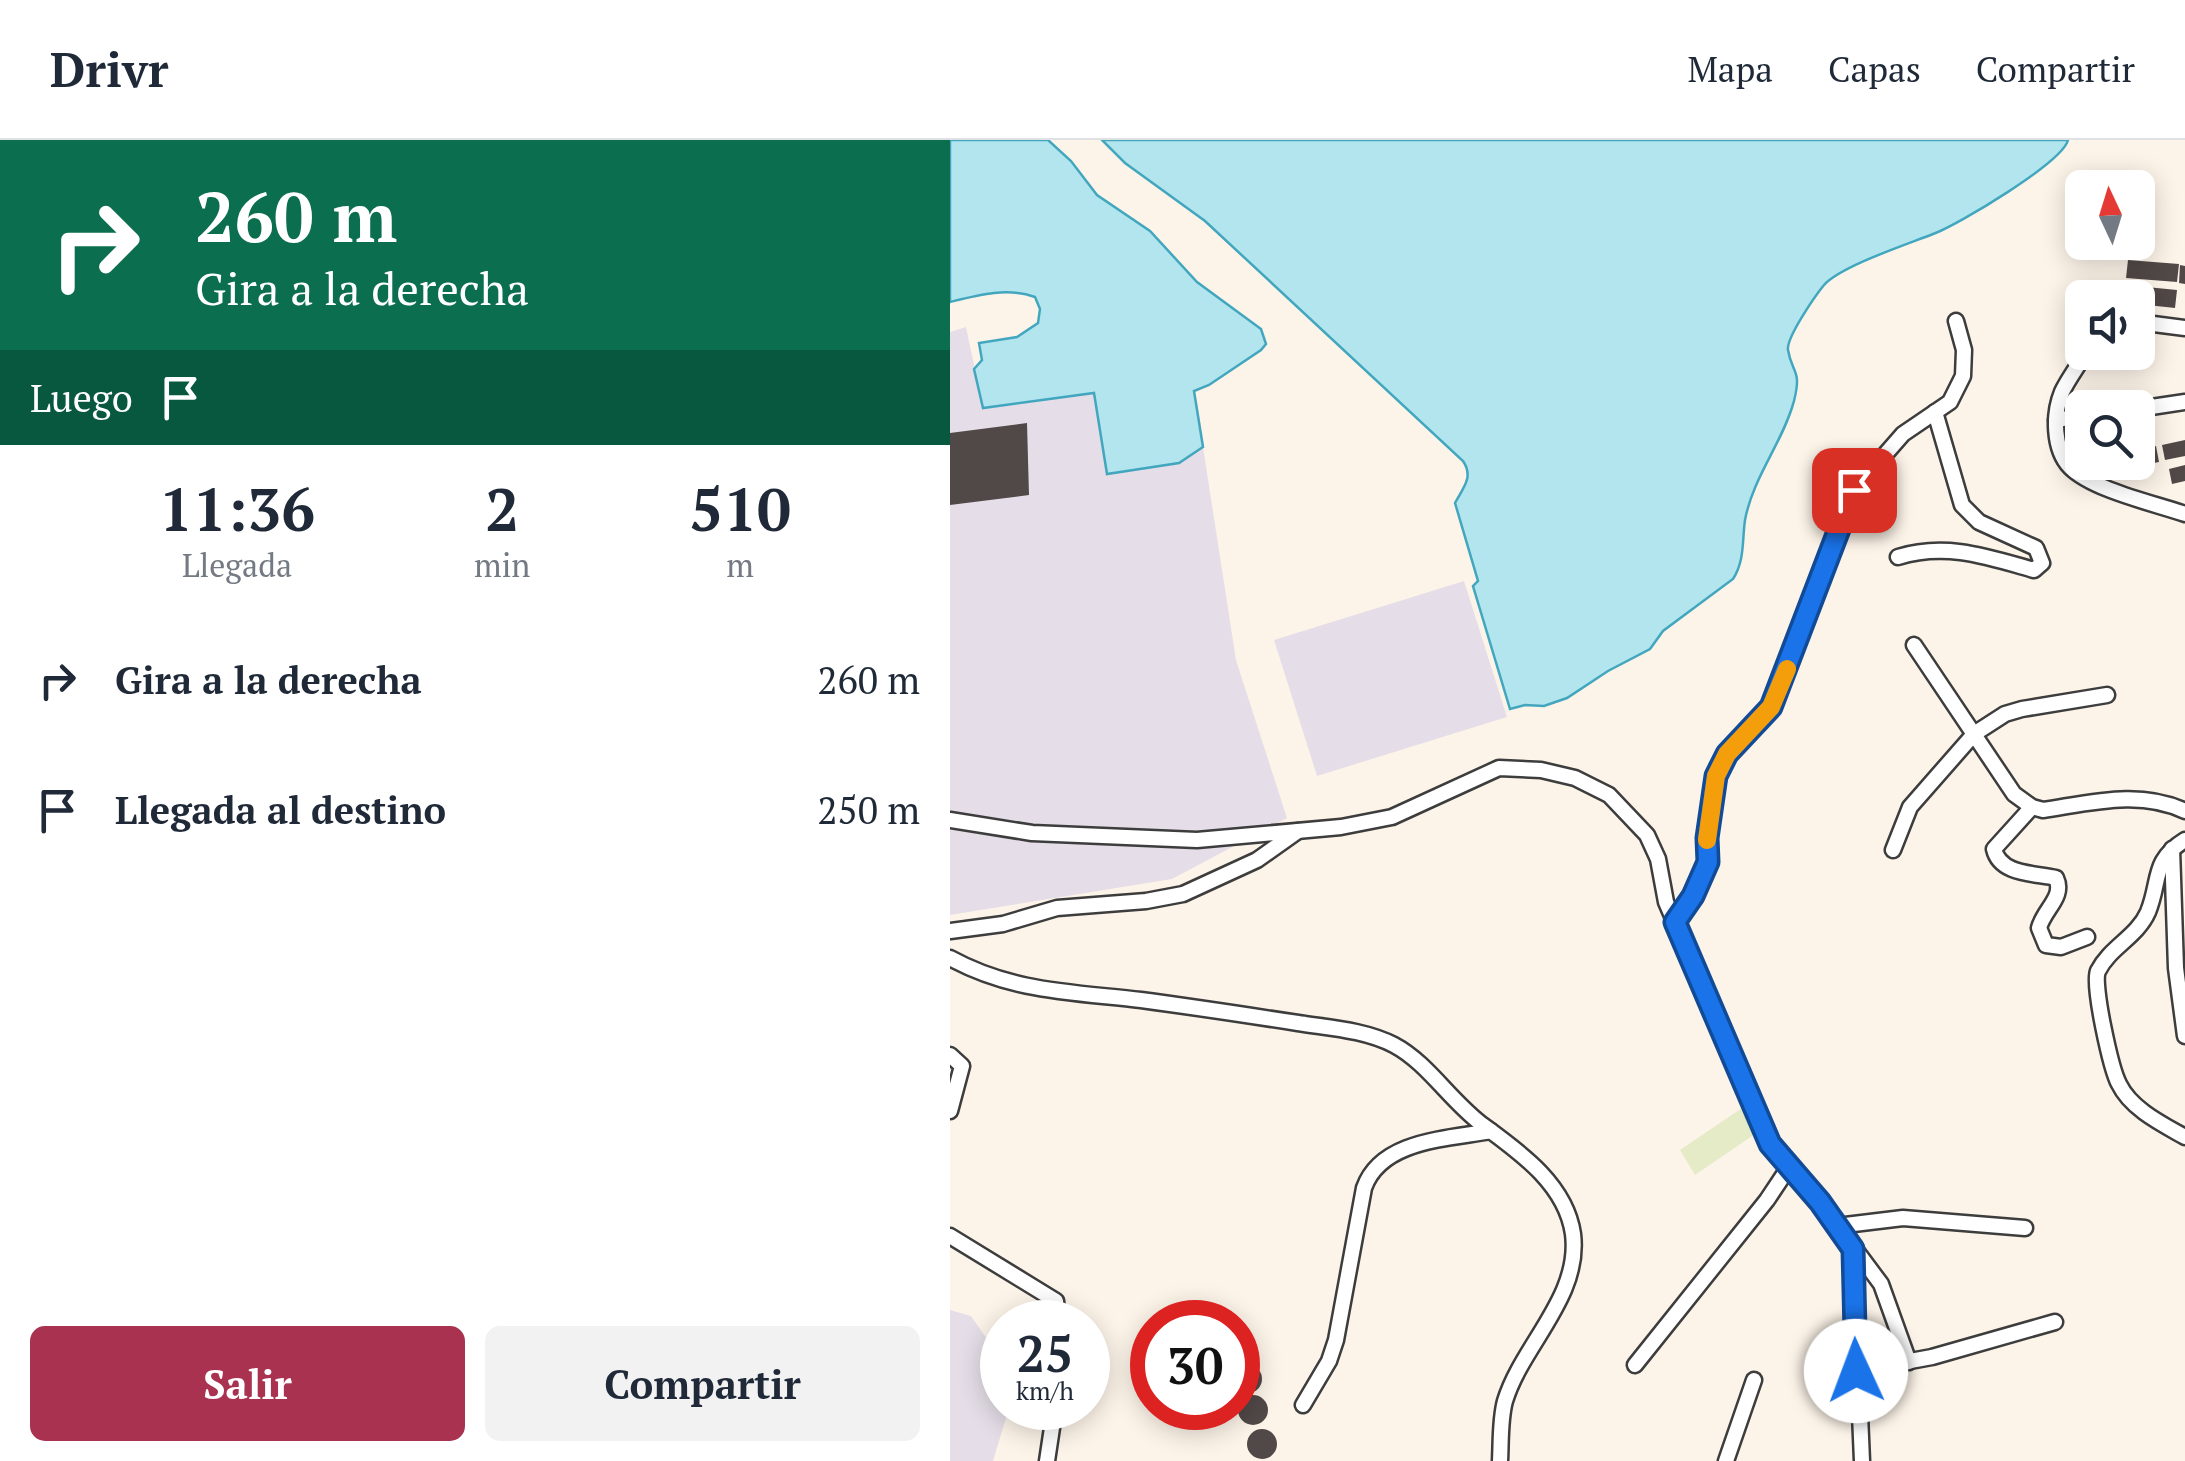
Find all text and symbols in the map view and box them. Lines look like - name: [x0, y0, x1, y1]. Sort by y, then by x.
- text: Drivr: [50, 37, 169, 101]
- text: Mapa: [1687, 46, 1773, 92]
- text: Capas: [1828, 46, 1921, 92]
- text: Compartir: [1976, 46, 2135, 92]
- text: 260 m: [195, 169, 397, 262]
- north arrow: [2065, 170, 2155, 260]
- map controls: [2065, 170, 2155, 480]
- icon: right: [30, 180, 160, 310]
- text: Gira a la derecha: [195, 258, 529, 318]
- button: sound: [2065, 280, 2155, 370]
- icon: arrive: [153, 370, 208, 425]
- text: Luego: [30, 373, 133, 423]
- button: search: [2065, 390, 2155, 480]
- pin: [1812, 448, 1897, 533]
- icon: arrive: [1827, 463, 1882, 518]
- text: 11:36: [159, 469, 315, 548]
- text: 2: [485, 469, 519, 548]
- text: 510: [689, 469, 791, 548]
- text: Llegada: [182, 544, 292, 586]
- text: min: [474, 544, 530, 586]
- text: m: [726, 544, 754, 586]
- icon: right: [30, 653, 85, 708]
- text: Gira a la derecha: [115, 655, 422, 705]
- text: 260 m: [817, 655, 920, 705]
- icon: arrive: [30, 783, 85, 838]
- text: Llegada al destino: [115, 785, 446, 835]
- text: 250 m: [817, 785, 920, 835]
- speed limit sign: 30: [1130, 1300, 1260, 1430]
- position arrow: [1804, 1319, 1908, 1423]
- text: 25: [1017, 1320, 1073, 1386]
- button: Salir: [30, 1326, 465, 1441]
- button: Compartir: [485, 1326, 920, 1441]
- text: km/h: [1016, 1374, 1074, 1407]

